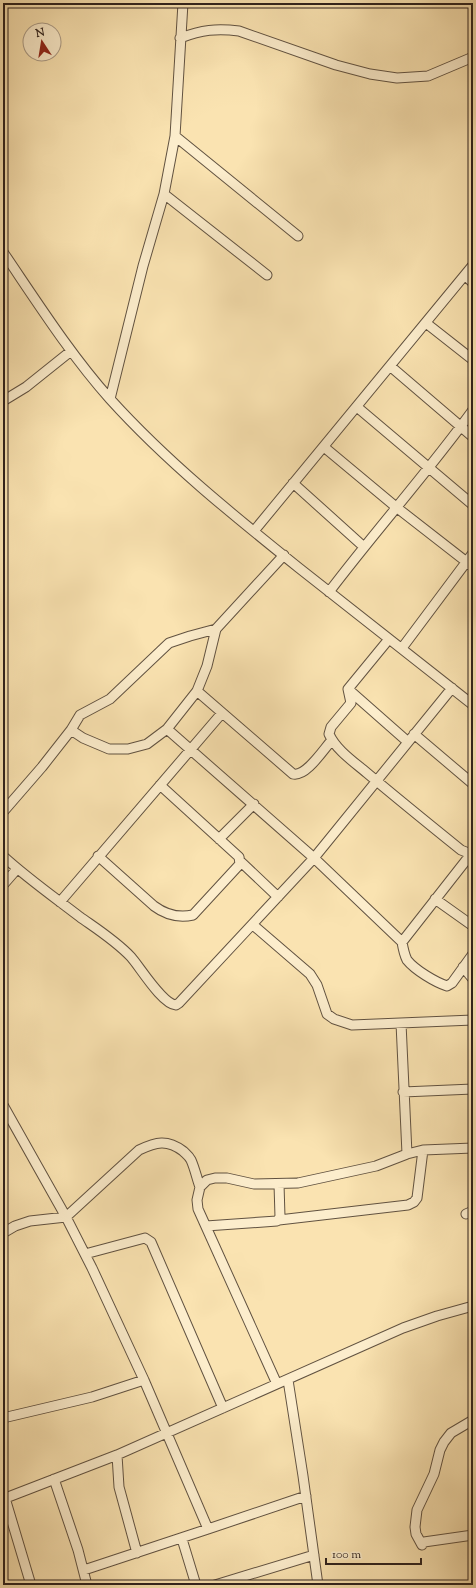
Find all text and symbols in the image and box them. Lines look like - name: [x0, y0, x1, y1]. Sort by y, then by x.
- north arrow: [22, 22, 62, 62]
- text: N: [33, 24, 46, 42]
- scale bar: [326, 1540, 421, 1566]
- text: 100 m: [332, 1546, 361, 1564]

